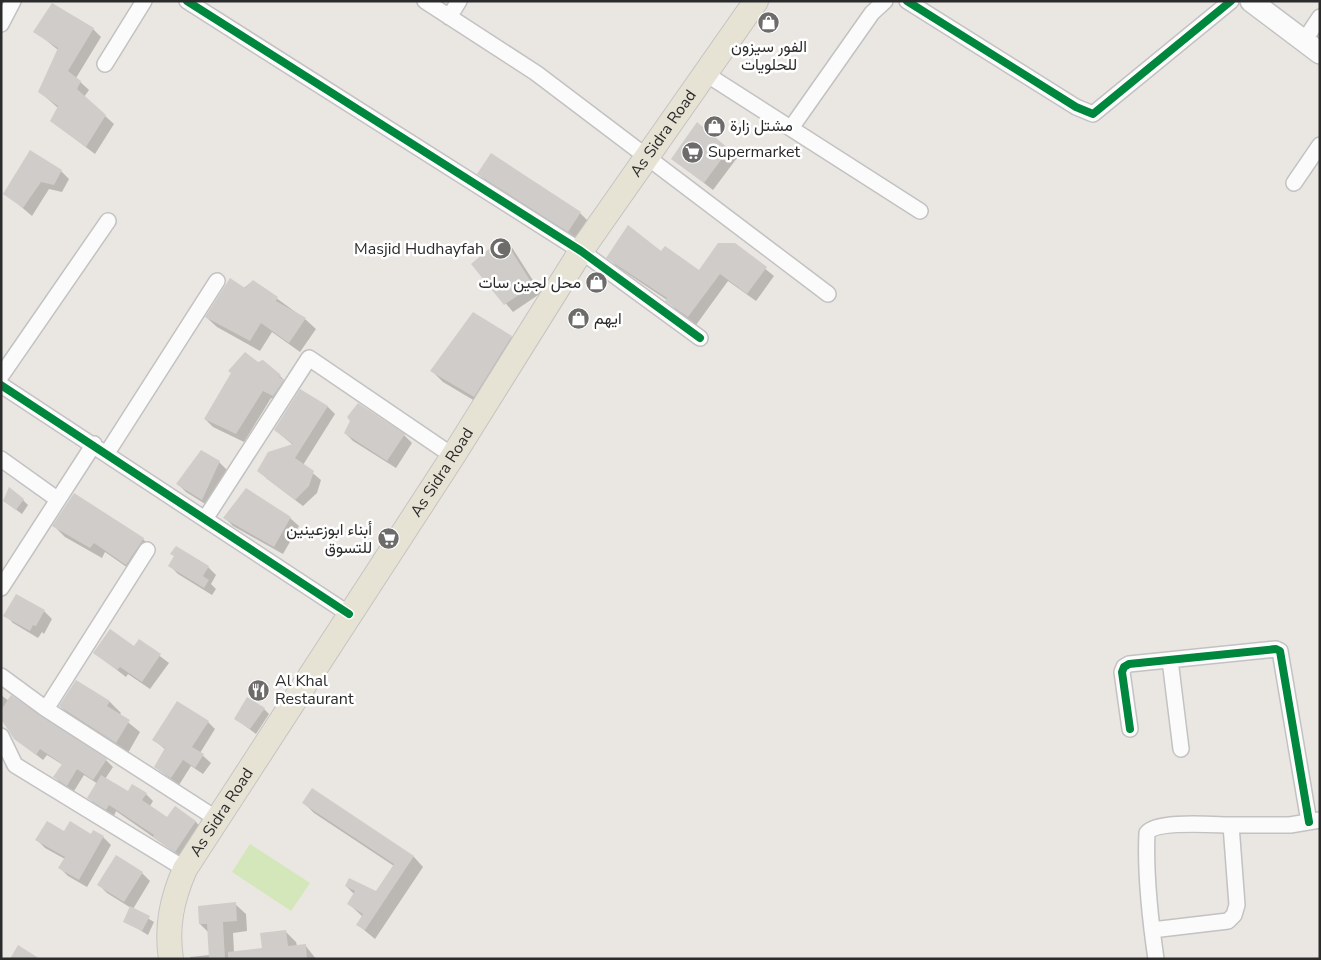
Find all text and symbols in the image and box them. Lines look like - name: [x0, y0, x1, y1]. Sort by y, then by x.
- shop icon: الفور سيزون للحلويات: [757, 11, 781, 35]
- place label: الفور سيزون للحلويات: [731, 36, 807, 76]
- street label: As Sidra Road: [625, 85, 702, 181]
- shop icon: مشتل زارة: [702, 114, 726, 138]
- place label: مشتل زارة: [730, 115, 793, 137]
- supermarket icon: Supermarket: [680, 140, 704, 164]
- place label: Supermarket: [708, 141, 801, 163]
- mosque icon: Masjid Hudhayfah: [488, 237, 512, 261]
- place label: Masjid Hudhayfah: [354, 238, 484, 260]
- shop icon: محل لجين سات: [585, 271, 609, 295]
- place label: محل لجين سات: [478, 272, 581, 294]
- shop icon: ايهم: [566, 307, 590, 331]
- place label: ايهم: [594, 308, 622, 330]
- street label: As Sidra Road: [405, 424, 479, 521]
- place label: أبناء ابوزعينين للتسوق: [286, 519, 372, 559]
- supermarket icon: أبناء ابوزعينين للتسوق: [376, 527, 400, 551]
- place label: Al Khal Restaurant: [275, 670, 354, 710]
- restaurant icon: Al Khal Restaurant: [247, 678, 271, 702]
- street label: As Sidra Road: [185, 764, 259, 861]

